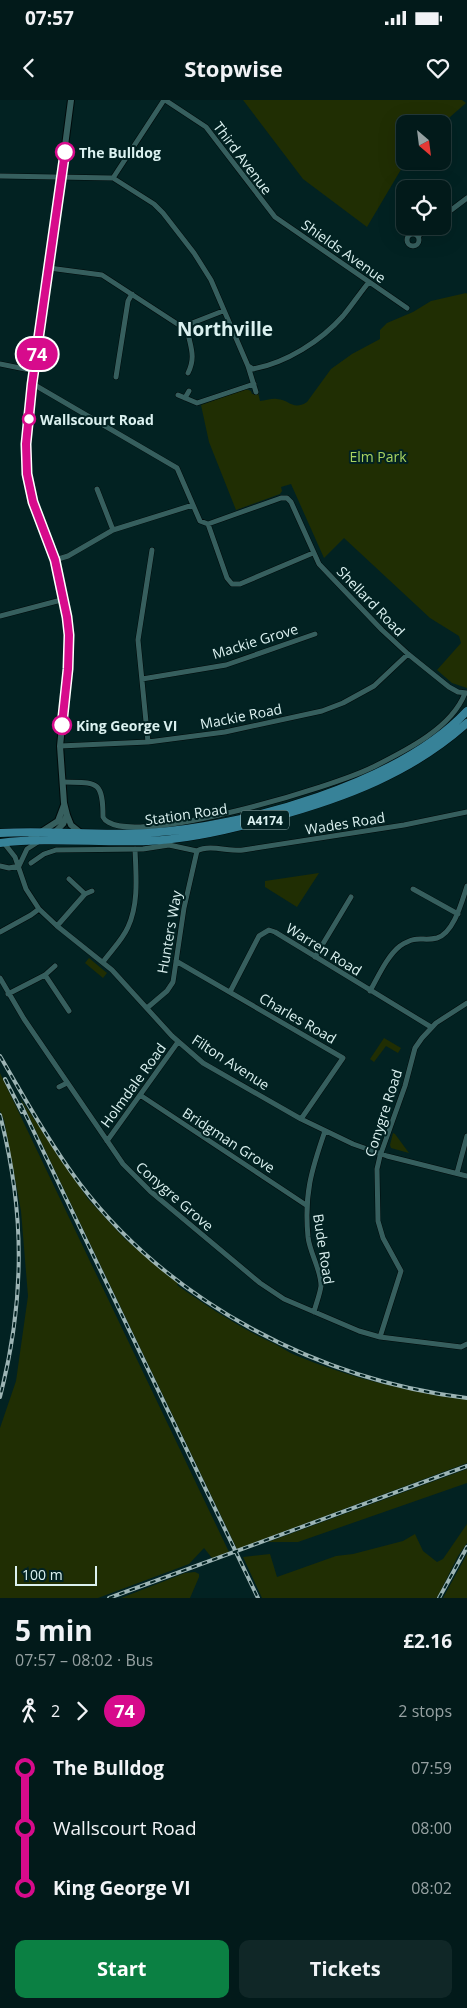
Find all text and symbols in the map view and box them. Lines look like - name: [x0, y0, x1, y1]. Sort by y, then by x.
- text: 07:57: [25, 5, 74, 31]
- text: Stopwise: [184, 53, 283, 83]
- icon: back: [15, 54, 43, 82]
- icon: heart: [424, 54, 452, 82]
- north arrow: [396, 115, 451, 170]
- map controls: [396, 115, 451, 235]
- street label: Third Avenue: [209, 118, 277, 198]
- marker: The Bulldog: [55, 142, 75, 162]
- place label: The Bulldog: [79, 143, 161, 162]
- button: locate: [396, 180, 451, 235]
- street label: Shields Avenue: [298, 215, 390, 287]
- district label: Northville: [177, 316, 273, 342]
- line badge: 74: [15, 338, 60, 370]
- text: 74: [27, 342, 47, 366]
- place label: Wallscourt Road: [40, 410, 154, 429]
- marker: Wallscourt Road: [22, 412, 36, 426]
- park label: Elm Park: [349, 447, 407, 466]
- street label: Shellard Road: [333, 562, 409, 640]
- street label: Mackie Grove: [210, 619, 300, 663]
- street label: Mackie Road: [199, 699, 283, 733]
- marker: King George VI: [52, 715, 72, 735]
- place label: King George VI: [76, 716, 177, 735]
- street label: Station Road: [144, 799, 228, 829]
- street label: Wades Road: [304, 807, 386, 839]
- road number: A4174: [241, 810, 289, 830]
- street label: Hunters Way: [152, 888, 186, 975]
- street label: Warren Road: [283, 918, 365, 980]
- street label: Charles Road: [256, 988, 340, 1048]
- street label: Filton Avenue: [189, 1030, 273, 1094]
- street label: Holmdale Road: [96, 1039, 170, 1131]
- street label: Conygre Road: [360, 1067, 406, 1159]
- street label: Bridgman Grove: [179, 1103, 279, 1177]
- street label: Conygre Grove: [132, 1157, 218, 1235]
- street label: Bude Road: [309, 1212, 339, 1286]
- scale bar: [15, 1563, 98, 1586]
- text: 100 m: [22, 1565, 63, 1584]
- text: 5 min: [15, 1611, 93, 1649]
- text: £2.16: [403, 1628, 452, 1654]
- text: 07:57 – 08:02 · Bus: [15, 1649, 153, 1671]
- icon: walk: [15, 1697, 43, 1725]
- icon: forward: [68, 1697, 96, 1725]
- text: 74: [114, 1699, 135, 1723]
- text: 2: [51, 1700, 60, 1722]
- text: 2 stops: [398, 1700, 452, 1722]
- text: The Bulldog: [53, 1755, 164, 1781]
- text: 07:59: [411, 1757, 452, 1779]
- text: Wallscourt Road: [53, 1815, 197, 1841]
- text: 08:00: [411, 1817, 452, 1839]
- text: King George VI: [53, 1875, 190, 1901]
- text: 08:02: [411, 1877, 452, 1899]
- button: Start: [15, 1940, 229, 1998]
- button: Tickets: [239, 1940, 452, 1998]

